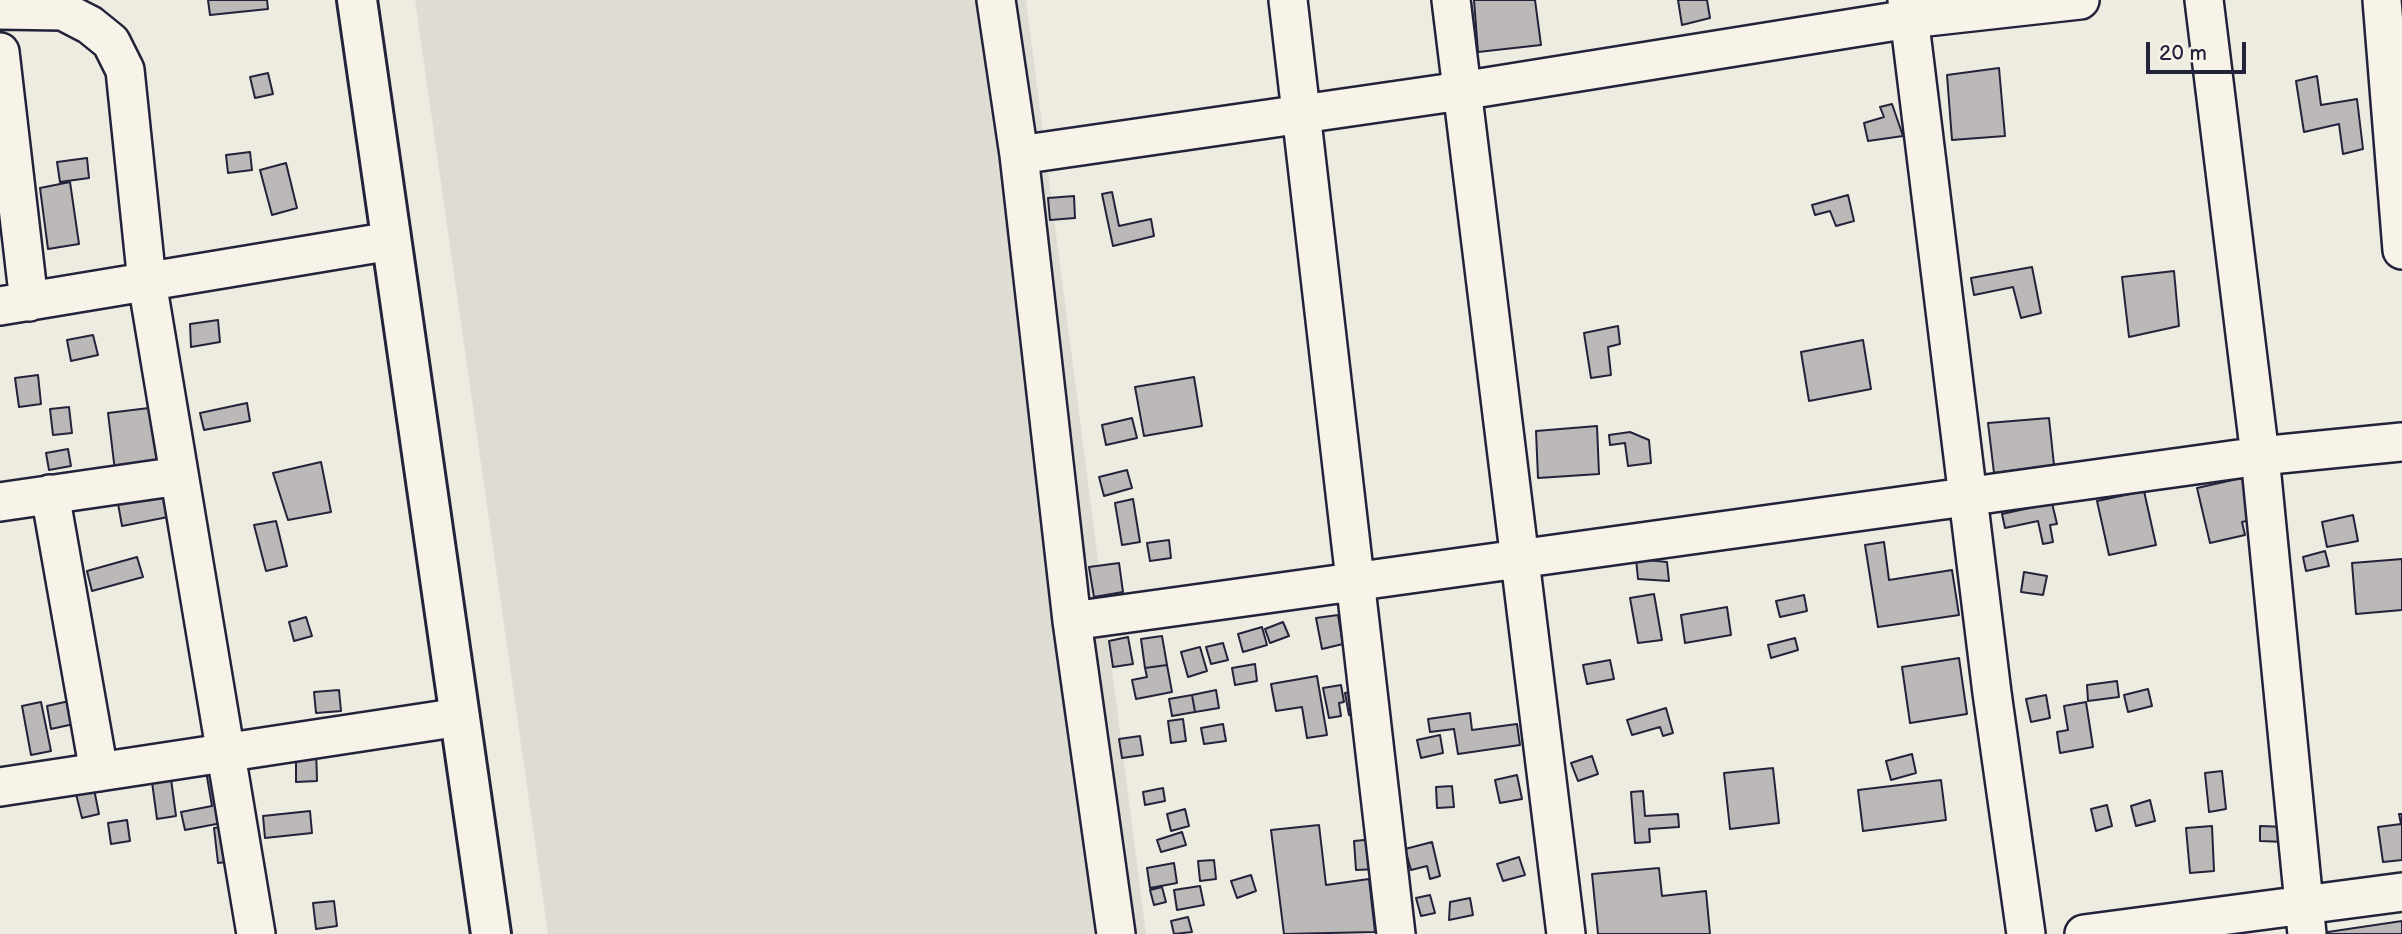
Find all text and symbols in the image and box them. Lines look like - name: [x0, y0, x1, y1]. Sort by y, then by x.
- scale bar: [2150, 28, 2250, 72]
- text: 20 m: [2159, 41, 2207, 66]

